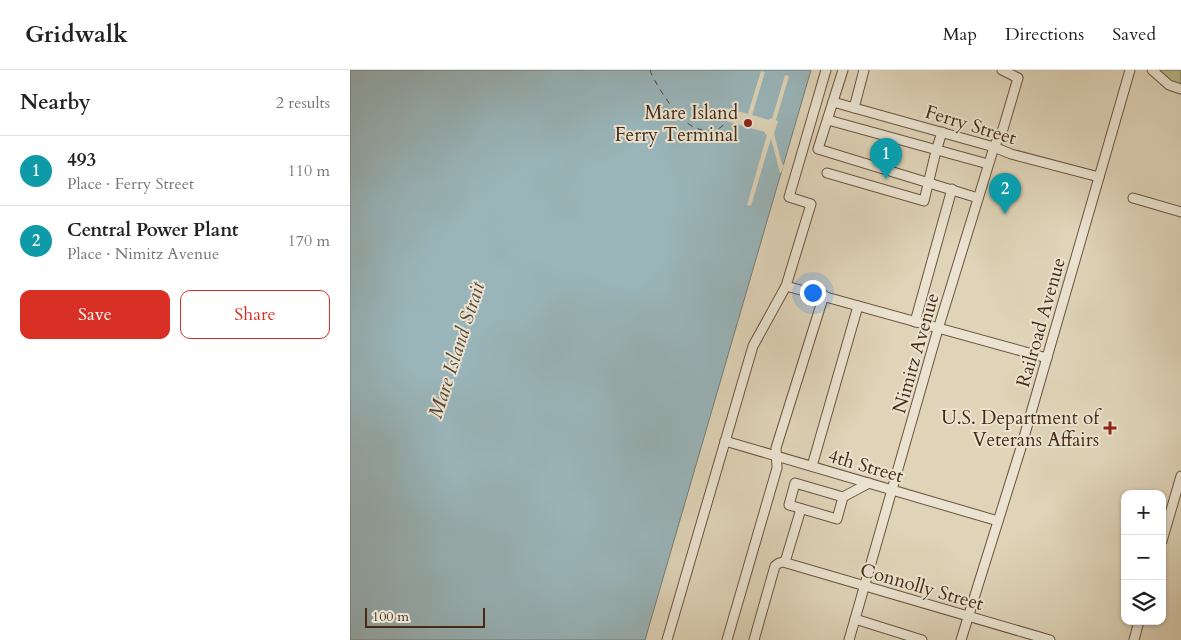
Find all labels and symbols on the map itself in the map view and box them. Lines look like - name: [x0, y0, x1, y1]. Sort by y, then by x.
- street label: Ferry Street: [922, 99, 1020, 151]
- place label: Mare Island Ferry Terminal: [615, 100, 738, 148]
- marker: Mare Island Ferry Terminal: [742, 117, 754, 129]
- pin: 1: [870, 138, 902, 179]
- pin: 2: [989, 173, 1021, 214]
- street label: Railroad Avenue: [1010, 254, 1072, 390]
- water label: Mare Island Strait: [422, 277, 492, 422]
- your location: [800, 280, 826, 306]
- street label: Nimitz Avenue: [886, 290, 946, 417]
- place label: U.S. Department of Veterans Affairs: [941, 405, 1102, 453]
- marker: U.S. Department of Veterans Affairs: [1103, 421, 1117, 435]
- street label: 4th Street: [825, 443, 906, 489]
- street label: Connolly Street: [857, 557, 986, 617]
- scale bar: [365, 605, 485, 628]

